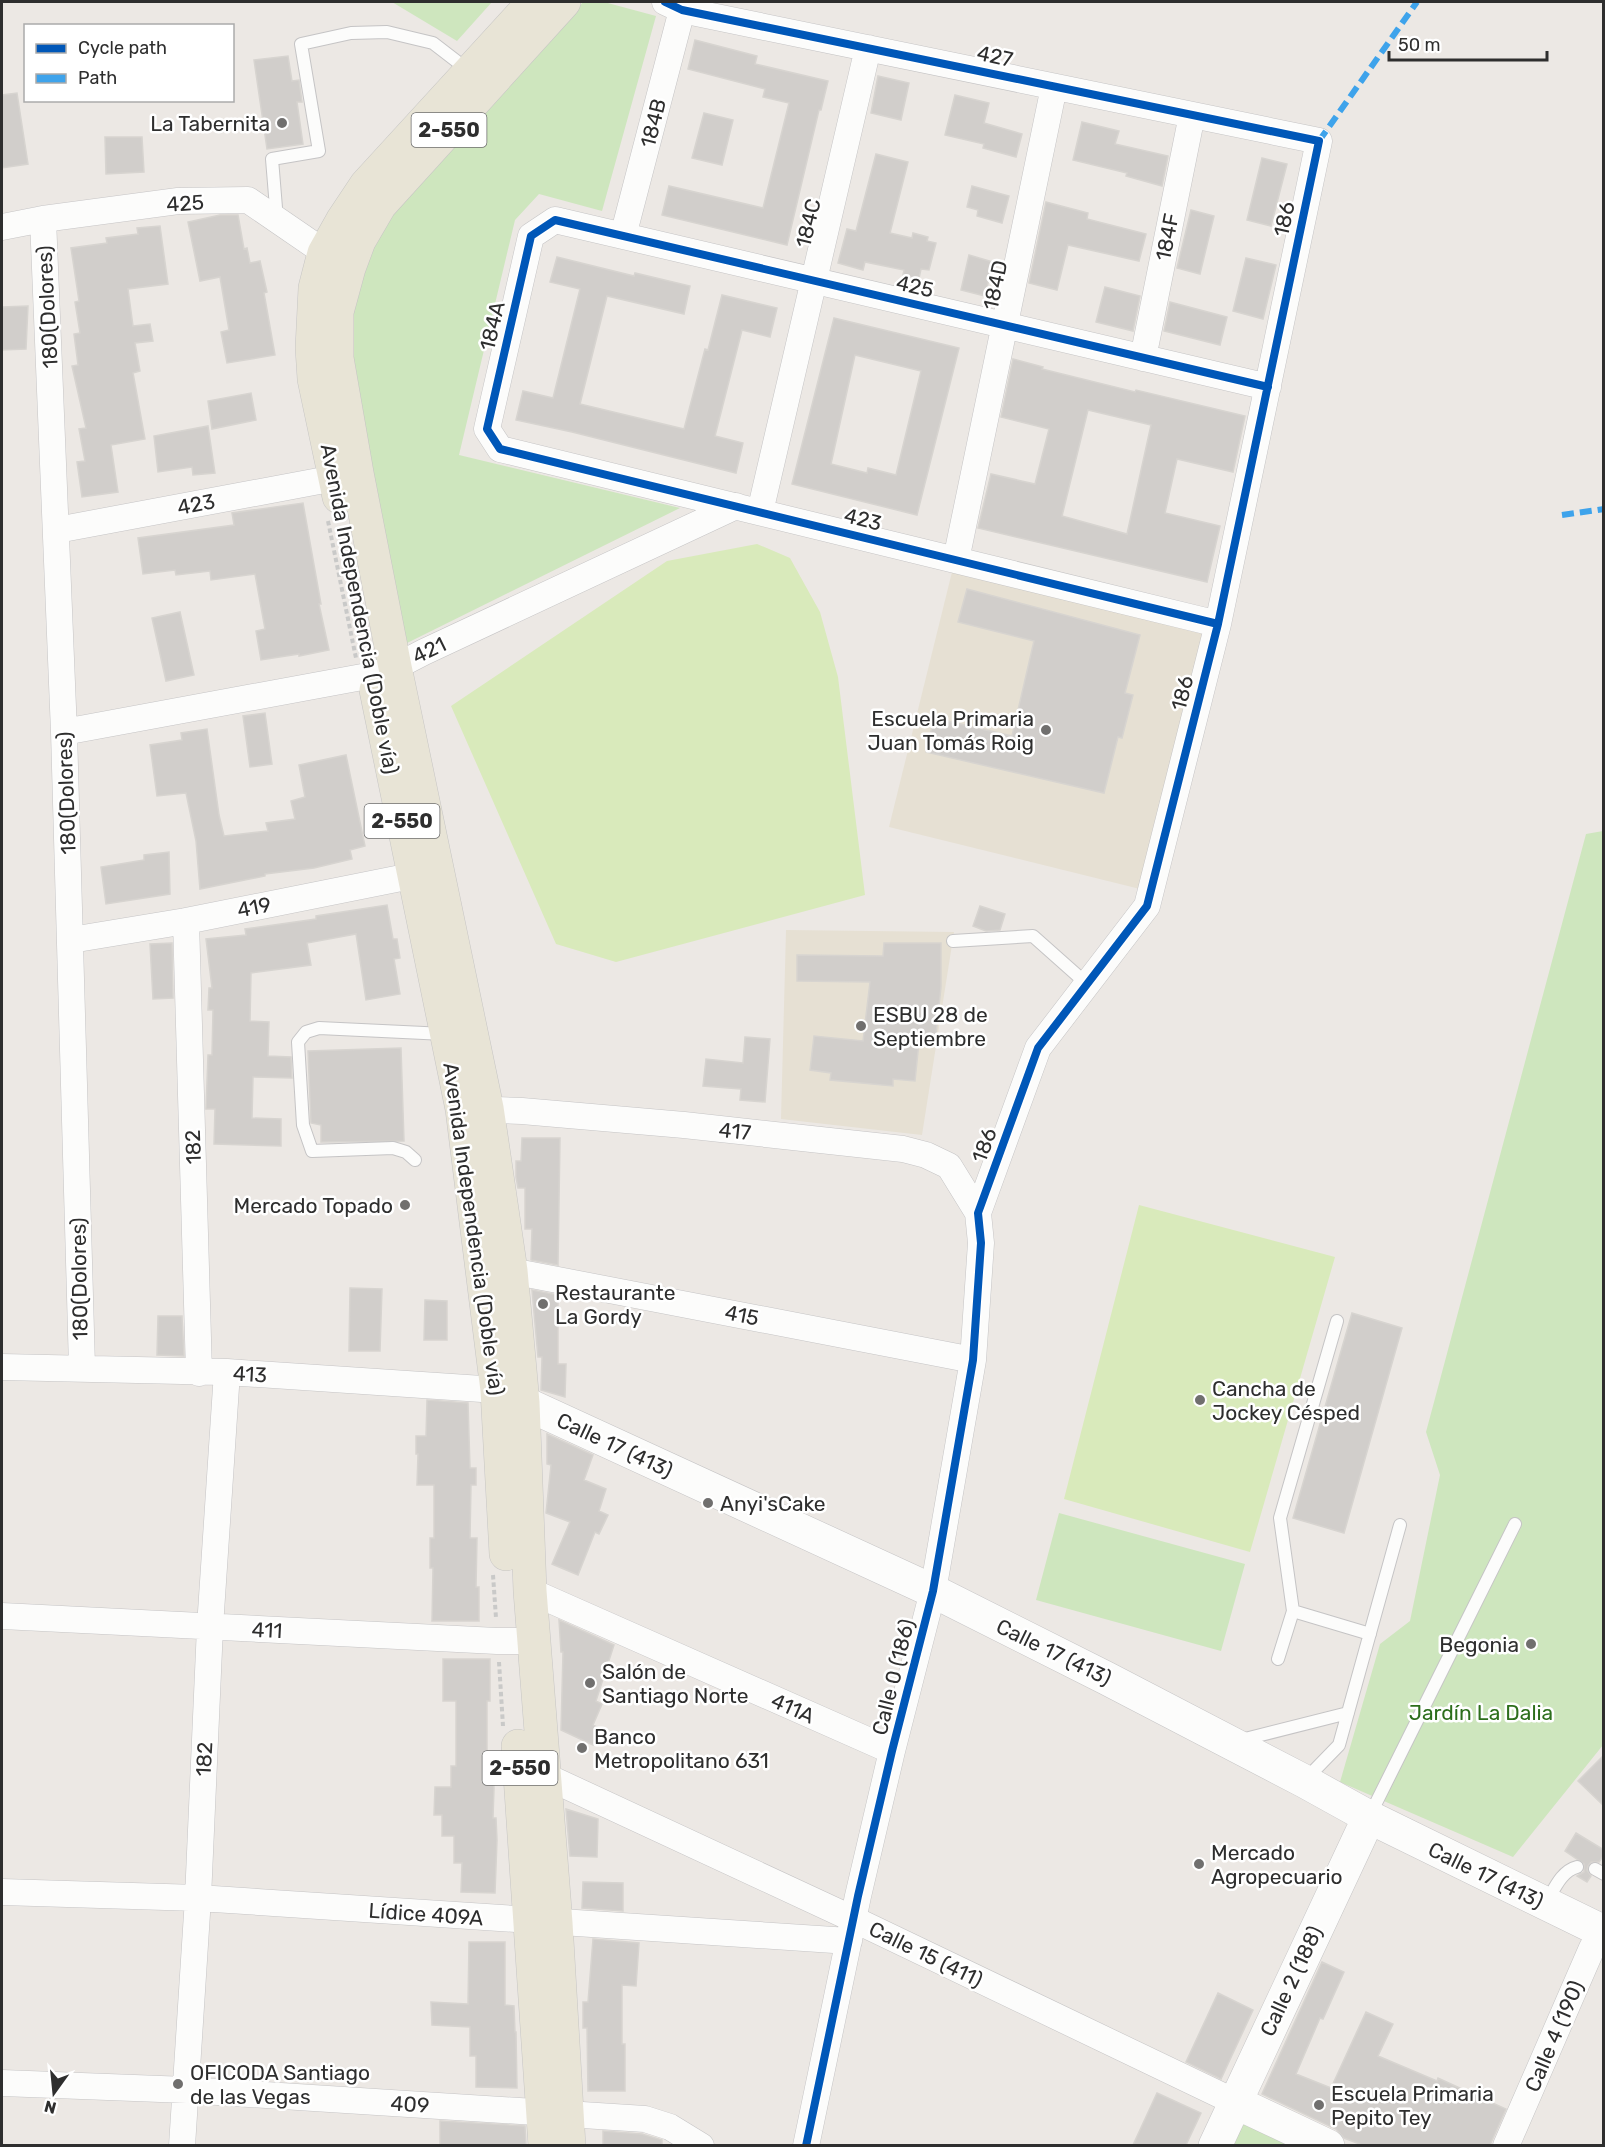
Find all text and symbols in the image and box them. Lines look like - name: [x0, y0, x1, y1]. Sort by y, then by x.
- legend: [24, 24, 234, 102]
- scale bar: [1389, 24, 1546, 62]
- text: 50 m: [1398, 34, 1441, 56]
- text: Cycle path: [78, 37, 167, 59]
- street label: 427: [975, 40, 1015, 72]
- text: Path: [78, 67, 117, 89]
- street label: 184B: [635, 96, 671, 150]
- place label: La Tabernita: [150, 111, 270, 136]
- road number: 2-550: [412, 113, 486, 147]
- marker: La Tabernita: [275, 116, 289, 130]
- street label: 425: [165, 189, 205, 217]
- street label: 184C: [790, 196, 826, 250]
- street label: 186: [1268, 199, 1300, 239]
- street label: 184F: [1150, 211, 1184, 263]
- street label: 180(Dolores): [31, 245, 63, 369]
- street label: 184D: [978, 258, 1012, 312]
- street label: 425: [894, 270, 936, 302]
- street label: 184A: [474, 299, 510, 353]
- street label: Avenida Independencia (Doble vía): [316, 442, 404, 776]
- street label: 423: [175, 488, 217, 520]
- street label: 423: [842, 502, 884, 536]
- street label: 421: [408, 631, 450, 669]
- street label: 186: [1166, 673, 1198, 713]
- place label: Escuela Primaria Juan Tomás Roig: [868, 706, 1034, 755]
- marker: Escuela Primaria Juan Tomás Roig: [1039, 723, 1053, 737]
- street label: 180(Dolores): [51, 731, 81, 855]
- road number: 2-550: [364, 804, 440, 838]
- street label: 419: [235, 891, 273, 923]
- place label: ESBU 28 de Septiembre: [873, 1002, 988, 1051]
- marker: ESBU 28 de Septiembre: [854, 1019, 868, 1033]
- street label: Avenida Independencia (Doble vía): [438, 1061, 510, 1397]
- street label: 417: [718, 1117, 753, 1145]
- street label: 186: [966, 1124, 1002, 1166]
- street label: 182: [180, 1129, 206, 1165]
- place label: Mercado Topado: [234, 1193, 393, 1218]
- marker: Mercado Topado: [398, 1198, 412, 1212]
- street label: 180(Dolores): [65, 1217, 93, 1341]
- place label: Restaurante La Gordy: [555, 1280, 675, 1329]
- marker: Restaurante La Gordy: [536, 1297, 550, 1311]
- street label: 415: [723, 1299, 761, 1331]
- street label: 413: [232, 1361, 268, 1387]
- place label: Cancha de Jockey Césped: [1212, 1376, 1360, 1425]
- marker: Cancha de Jockey Césped: [1193, 1393, 1207, 1407]
- street label: Calle 17 (413): [553, 1407, 677, 1483]
- place label: Anyi'sCake: [720, 1491, 826, 1516]
- marker: Anyi'sCake: [701, 1496, 715, 1510]
- street label: Calle 17 (413): [992, 1613, 1116, 1691]
- street label: Calle 0 (186): [866, 1616, 920, 1738]
- street label: 411: [251, 1617, 283, 1643]
- place label: Begonia: [1439, 1632, 1519, 1657]
- marker: Begonia: [1524, 1637, 1538, 1651]
- place label: Salón de Santiago Norte: [602, 1659, 748, 1708]
- marker: Salón de Santiago Norte: [583, 1676, 597, 1690]
- street label: 411A: [768, 1687, 818, 1729]
- park label: Jardín La Dalia: [1409, 1700, 1553, 1725]
- place label: Banco Metropolitano 631: [594, 1724, 769, 1773]
- street label: 182: [191, 1741, 217, 1777]
- marker: Banco Metropolitano 631: [575, 1741, 589, 1755]
- road number: 2-550: [482, 1751, 558, 1785]
- street label: Calle 17 (413): [1424, 1836, 1548, 1914]
- place label: Mercado Agropecuario: [1211, 1840, 1343, 1889]
- marker: Mercado Agropecuario: [1192, 1857, 1206, 1871]
- street label: Lídice 409A: [368, 1898, 484, 1930]
- street label: Calle 15 (411): [865, 1916, 987, 1992]
- street label: Calle 2 (188): [1255, 1922, 1327, 2040]
- street label: Calle 4 (190): [1519, 1977, 1589, 2095]
- place label: OFICODA Santiago de las Vegas: [190, 2060, 370, 2109]
- north arrow: [24, 2063, 84, 2123]
- marker: OFICODA Santiago de las Vegas: [171, 2077, 185, 2091]
- place label: Escuela Primaria Pepito Tey: [1331, 2081, 1494, 2130]
- street label: 409: [390, 2090, 430, 2118]
- text: N: [42, 2096, 58, 2118]
- marker: Escuela Primaria Pepito Tey: [1312, 2098, 1326, 2112]

